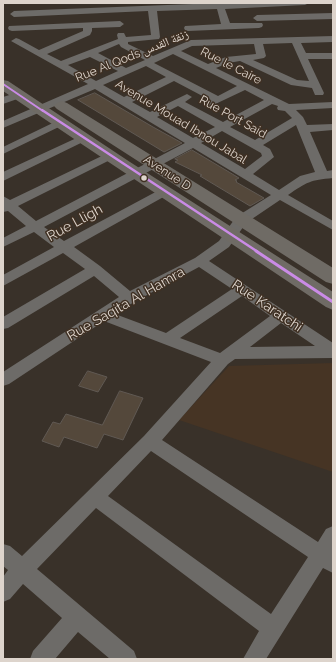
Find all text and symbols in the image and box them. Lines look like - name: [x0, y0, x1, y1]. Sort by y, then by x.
- street label: Rue Al Qods زنقة القدس: [73, 27, 191, 85]
- street label: Rue le Caire: [198, 44, 264, 88]
- street label: Avenue Mouad Ibnou Jabal: [113, 77, 249, 167]
- street label: Rue Port Said: [197, 93, 269, 141]
- street label: Avenue D: [141, 152, 193, 194]
- unlabelled marker: [139, 173, 149, 183]
- street label: Rue Lligh: [44, 201, 106, 245]
- street label: Rue Saqita Al Hamra: [64, 263, 188, 345]
- street label: Rue Karatchi: [228, 276, 306, 336]

